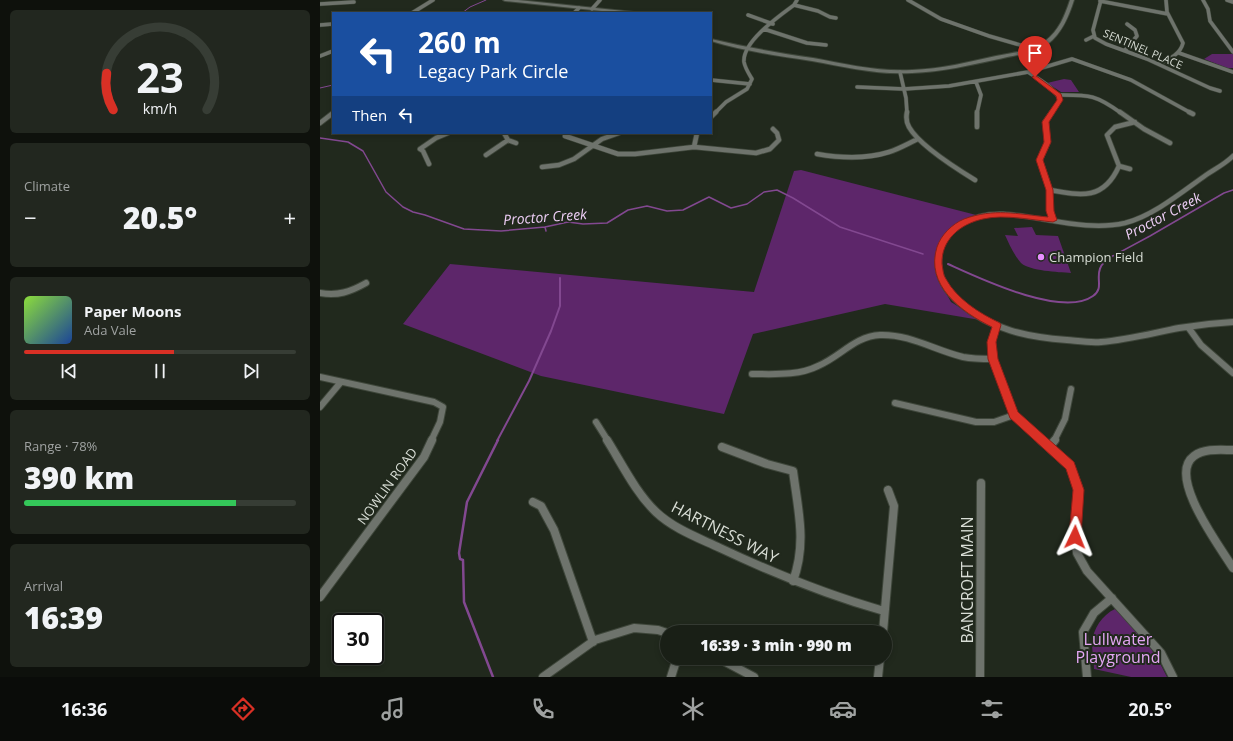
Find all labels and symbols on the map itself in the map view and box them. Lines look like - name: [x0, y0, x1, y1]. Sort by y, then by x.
- street label: SENTINEL PLACE: [1101, 25, 1185, 72]
- pin: [1018, 36, 1052, 77]
- water label: Proctor Creek: [1121, 187, 1205, 244]
- water label: Proctor Creek: [502, 204, 589, 229]
- place label: Champion Field: [1049, 248, 1143, 266]
- marker: Champion Field: [1036, 252, 1046, 262]
- street label: NOWLIN ROAD: [353, 444, 421, 528]
- street label: HARTNESS WAY: [668, 496, 782, 568]
- street label: BANCROFT MAIN: [956, 516, 978, 644]
- position arrow: [1054, 516, 1096, 558]
- speed limit sign: 30: [332, 613, 384, 665]
- park label: Lullwater Playground: [1076, 628, 1160, 668]

